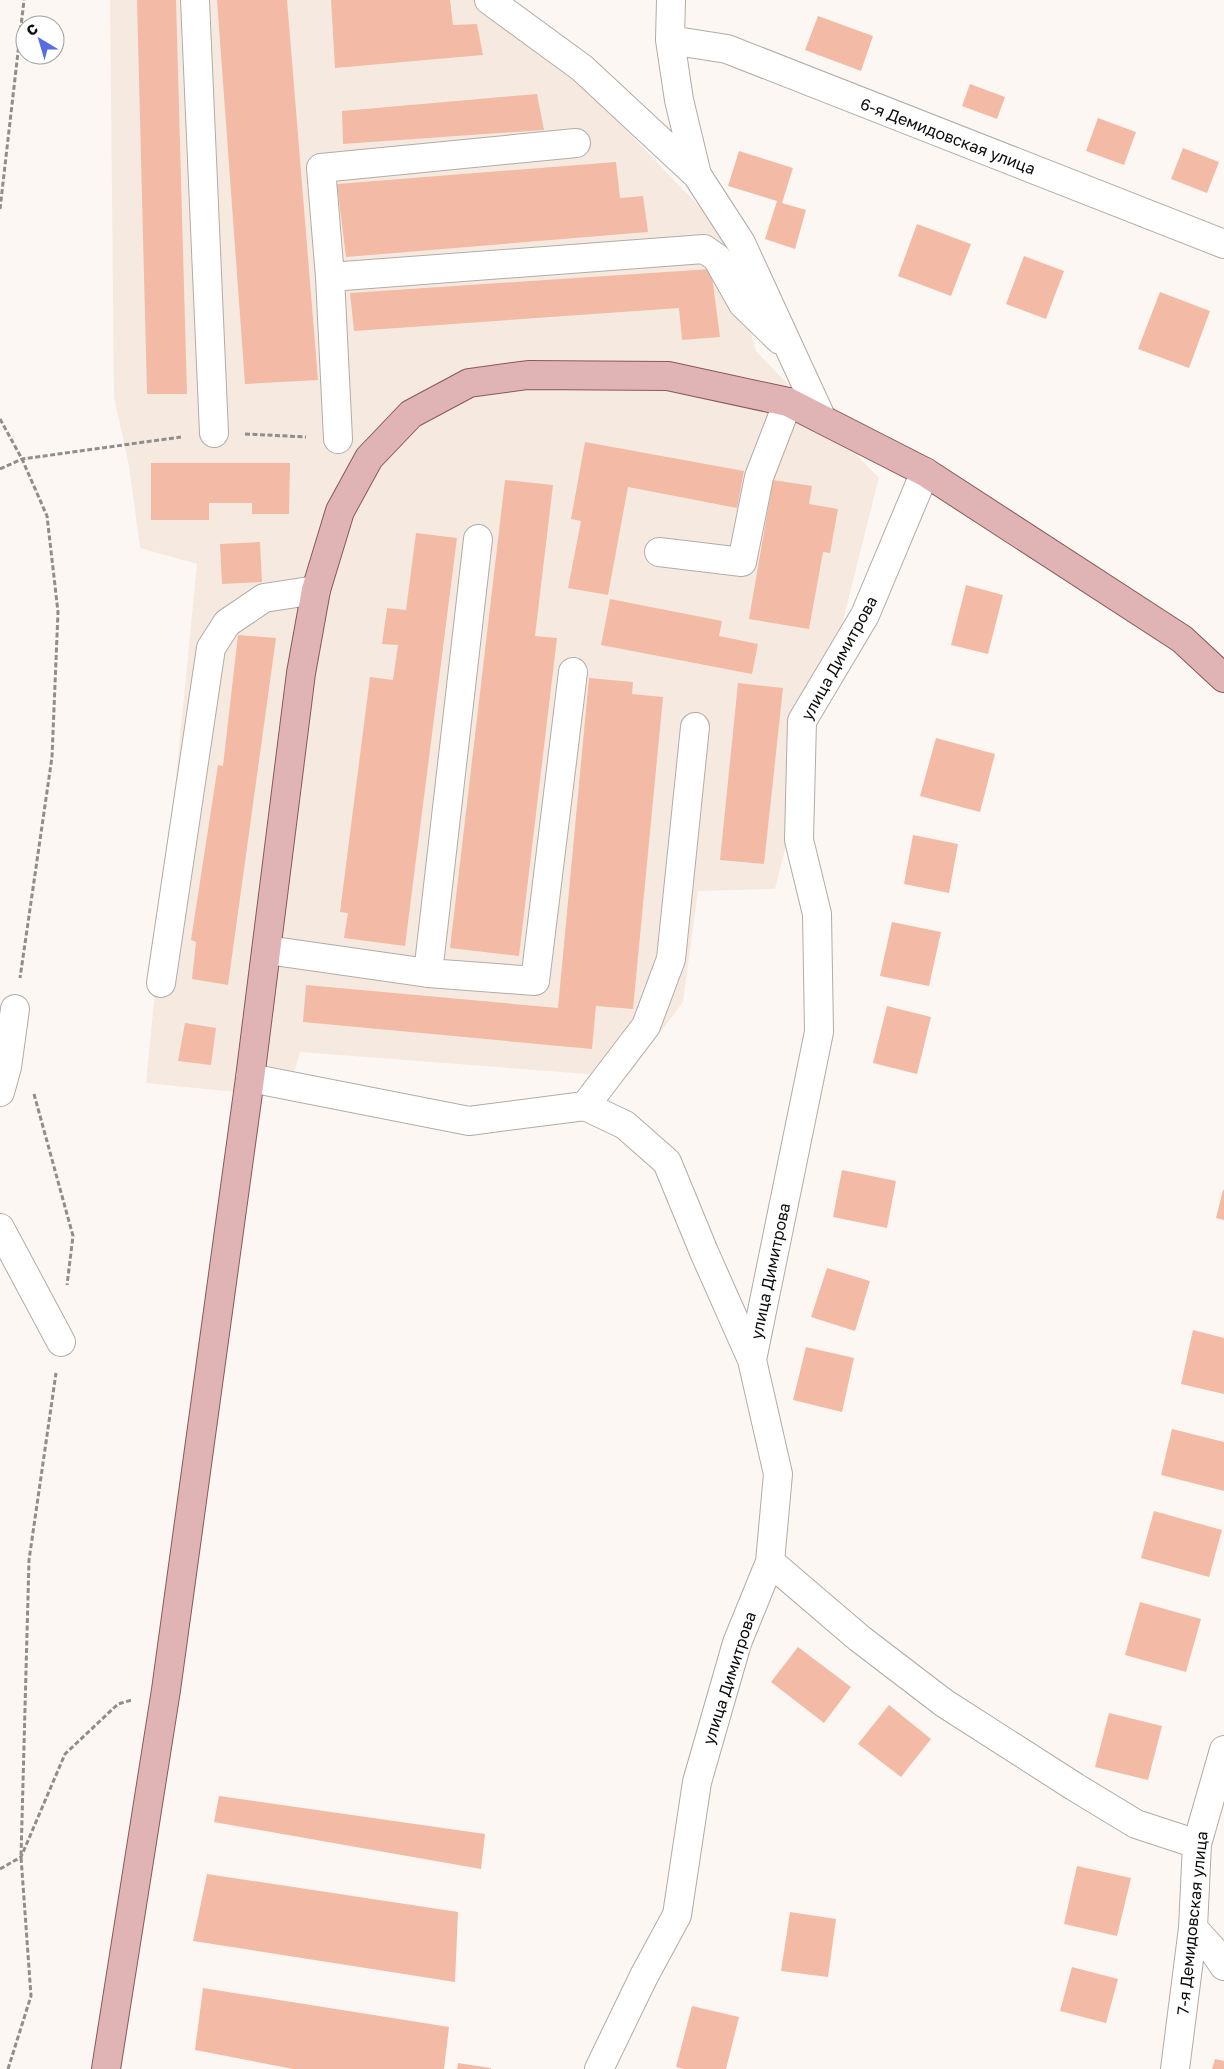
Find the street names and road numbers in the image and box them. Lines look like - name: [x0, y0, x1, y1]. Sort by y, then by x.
- street label: 6-я Демидовская улица: [858, 93, 1038, 179]
- street label: улица Димитрова: [797, 592, 881, 724]
- street label: улица Димитрова: [746, 1201, 794, 1341]
- street label: улица Димитрова: [698, 1609, 760, 1747]
- street label: 7-я Демидовская улица: [1172, 1830, 1212, 2016]

